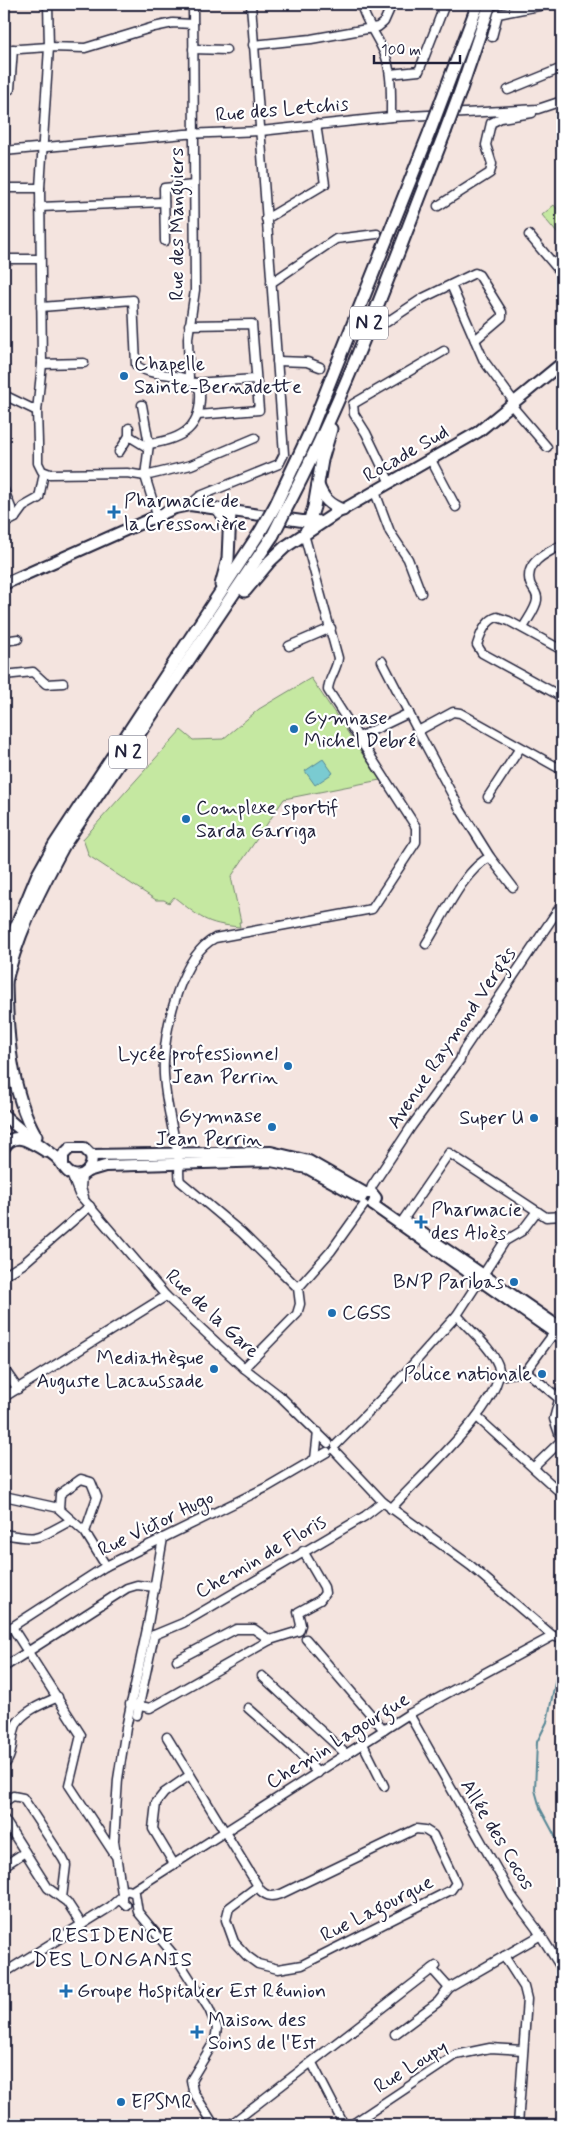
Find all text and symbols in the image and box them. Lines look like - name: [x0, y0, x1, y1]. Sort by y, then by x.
- scale bar: [374, 32, 460, 64]
- text: 100 m: [381, 41, 421, 61]
- street label: Rue des Letchis: [214, 91, 350, 129]
- street label: Rue des Manguiers: [164, 147, 193, 301]
- road number: N 2: [350, 306, 388, 339]
- place label: Chapelle Sainte-Bernadette: [134, 351, 302, 401]
- marker: Chapelle Sainte-Bernadette: [118, 370, 130, 382]
- street label: Rocade Sud: [358, 419, 454, 489]
- place label: Pharmacie de la Cressonière: [124, 488, 247, 538]
- marker: Pharmacie de la Cressonière: [108, 506, 120, 518]
- place label: Gymnase Michel Debré: [304, 705, 416, 755]
- marker: Gymnase Michel Debré: [288, 723, 300, 735]
- road number: N 2: [109, 736, 147, 769]
- place label: Complexe sportif Sarda Garriga: [196, 795, 338, 845]
- marker: Complexe sportif Sarda Garriga: [180, 813, 192, 825]
- street label: Avenue Raymond Vergès: [381, 942, 525, 1135]
- place label: Lycée professionnel Jean Perrin: [118, 1041, 278, 1091]
- marker: Lycée professionnel Jean Perrin: [282, 1060, 294, 1072]
- place label: Gymnase Jean Perrin: [156, 1103, 262, 1153]
- place label: Super U: [459, 1105, 524, 1132]
- marker: Super U: [528, 1112, 540, 1124]
- marker: Gymnase Jean Perrin: [266, 1121, 278, 1133]
- place label: Pharmacie des Aloès: [431, 1197, 523, 1247]
- marker: Pharmacie des Aloès: [415, 1216, 427, 1228]
- street label: Rue de la Gare: [159, 1263, 265, 1365]
- place label: BNP Paribas: [393, 1269, 504, 1296]
- marker: BNP Paribas: [508, 1276, 520, 1288]
- place label: CGSS: [342, 1300, 391, 1327]
- marker: CGSS: [326, 1307, 338, 1319]
- place label: Mediathèque Auguste Lacaussade: [37, 1345, 204, 1395]
- place label: Police nationale: [404, 1361, 532, 1388]
- marker: Mediathèque Auguste Lacaussade: [208, 1363, 220, 1375]
- marker: Police nationale: [536, 1368, 548, 1380]
- street label: Rue Victor Hugo: [93, 1484, 219, 1565]
- street label: Chemin de Floris: [191, 1509, 331, 1605]
- street label: Chemin Lagourgue: [261, 1686, 416, 1798]
- street label: Allée des Cocos: [453, 1775, 541, 1895]
- street label: Rue Lagourgue: [316, 1869, 439, 1951]
- district label: RESIDENCE DES LONGANIS: [33, 1922, 193, 1974]
- place label: Groupe Hospitalier Est Réunion: [77, 1978, 326, 2005]
- marker: Groupe Hospitalier Est Réunion: [59, 1984, 73, 1998]
- place label: Maison des Soins de l'Est: [208, 2007, 316, 2057]
- marker: Maison des Soins de l'Est: [190, 2025, 204, 2039]
- street label: Rue Loupy: [369, 2034, 453, 2100]
- place label: EPSMR: [131, 2089, 193, 2116]
- marker: EPSMR: [115, 2096, 127, 2108]

